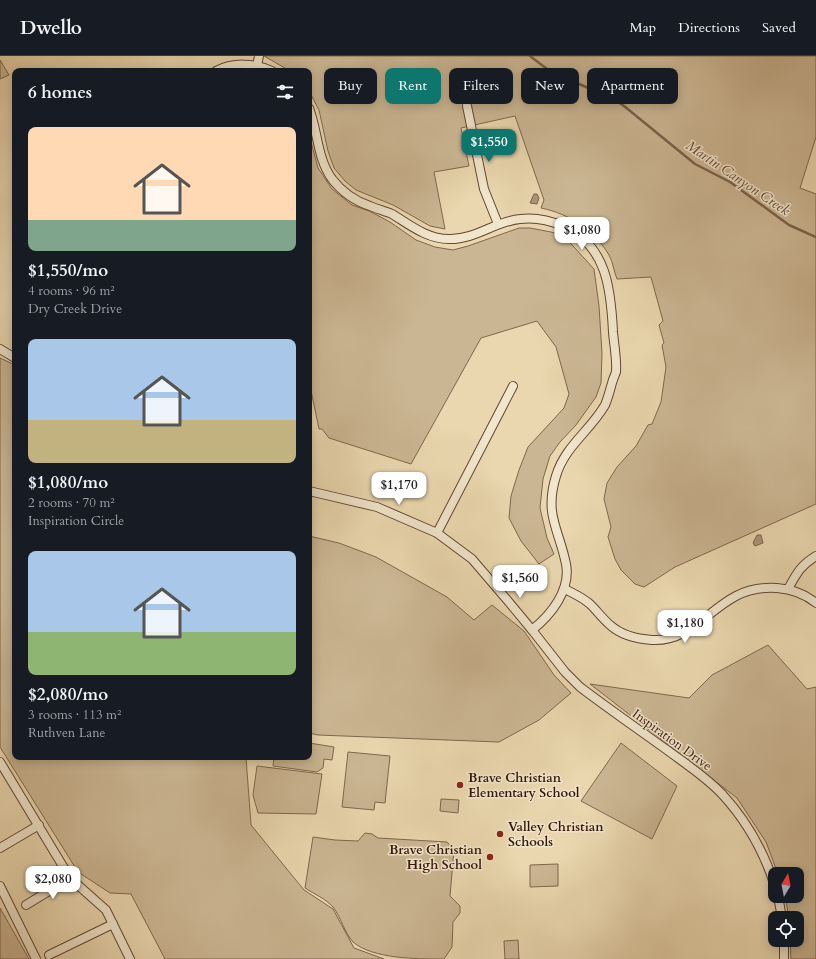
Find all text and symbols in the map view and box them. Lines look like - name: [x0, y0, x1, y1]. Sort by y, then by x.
- text: Dwello: [20, 15, 82, 41]
- text: Map: [630, 18, 656, 37]
- text: Directions: [678, 18, 740, 37]
- text: Saved: [762, 18, 796, 37]
- chip: Buy: [324, 68, 377, 104]
- chip: Rent: [385, 68, 441, 104]
- chip: Filters: [449, 68, 513, 104]
- chip: New: [521, 68, 579, 104]
- chip: Apartment: [587, 68, 678, 104]
- text: 6 homes: [28, 81, 92, 104]
- icon: filters: [274, 81, 296, 103]
- pin: $1,550: [456, 129, 522, 163]
- text: $1,550: [470, 133, 508, 151]
- water label: Martin Canyon Creek: [682, 136, 794, 220]
- icon: home: [126, 153, 198, 225]
- pin: $1,080: [549, 217, 615, 251]
- text: $1,080: [563, 221, 601, 239]
- text: $1,550/mo: [28, 259, 108, 282]
- text: 4 rooms · 96 m²: [28, 282, 115, 300]
- text: Dry Creek Drive: [28, 300, 122, 318]
- icon: home: [126, 365, 198, 437]
- text: $1,080/mo: [28, 471, 108, 494]
- pin: $1,170: [366, 472, 432, 506]
- text: $1,170: [380, 476, 418, 494]
- text: 2 rooms · 70 m²: [28, 494, 115, 512]
- text: Inspiration Circle: [28, 512, 124, 530]
- pin: $1,560: [487, 565, 553, 599]
- text: $1,560: [501, 569, 539, 587]
- icon: home: [126, 577, 198, 649]
- pin: $1,180: [652, 610, 718, 644]
- text: $1,180: [666, 614, 704, 632]
- text: $2,080/mo: [28, 683, 108, 706]
- street label: Inspiration Drive: [629, 705, 715, 775]
- text: 3 rooms · 113 m²: [28, 706, 121, 724]
- text: Ruthven Lane: [28, 724, 106, 742]
- place label: Brave Christian Elementary School: [468, 769, 580, 802]
- marker: Brave Christian Elementary School: [455, 780, 465, 790]
- place label: Valley Christian Schools: [508, 818, 604, 851]
- marker: Valley Christian Schools: [495, 829, 505, 839]
- place label: Brave Christian High School: [389, 841, 483, 874]
- marker: Brave Christian High School: [485, 852, 495, 862]
- pin: $2,080: [20, 866, 86, 900]
- north arrow: [768, 867, 804, 903]
- map controls: [768, 867, 804, 947]
- text: $2,080: [34, 870, 72, 888]
- button: locate: [768, 911, 804, 947]

